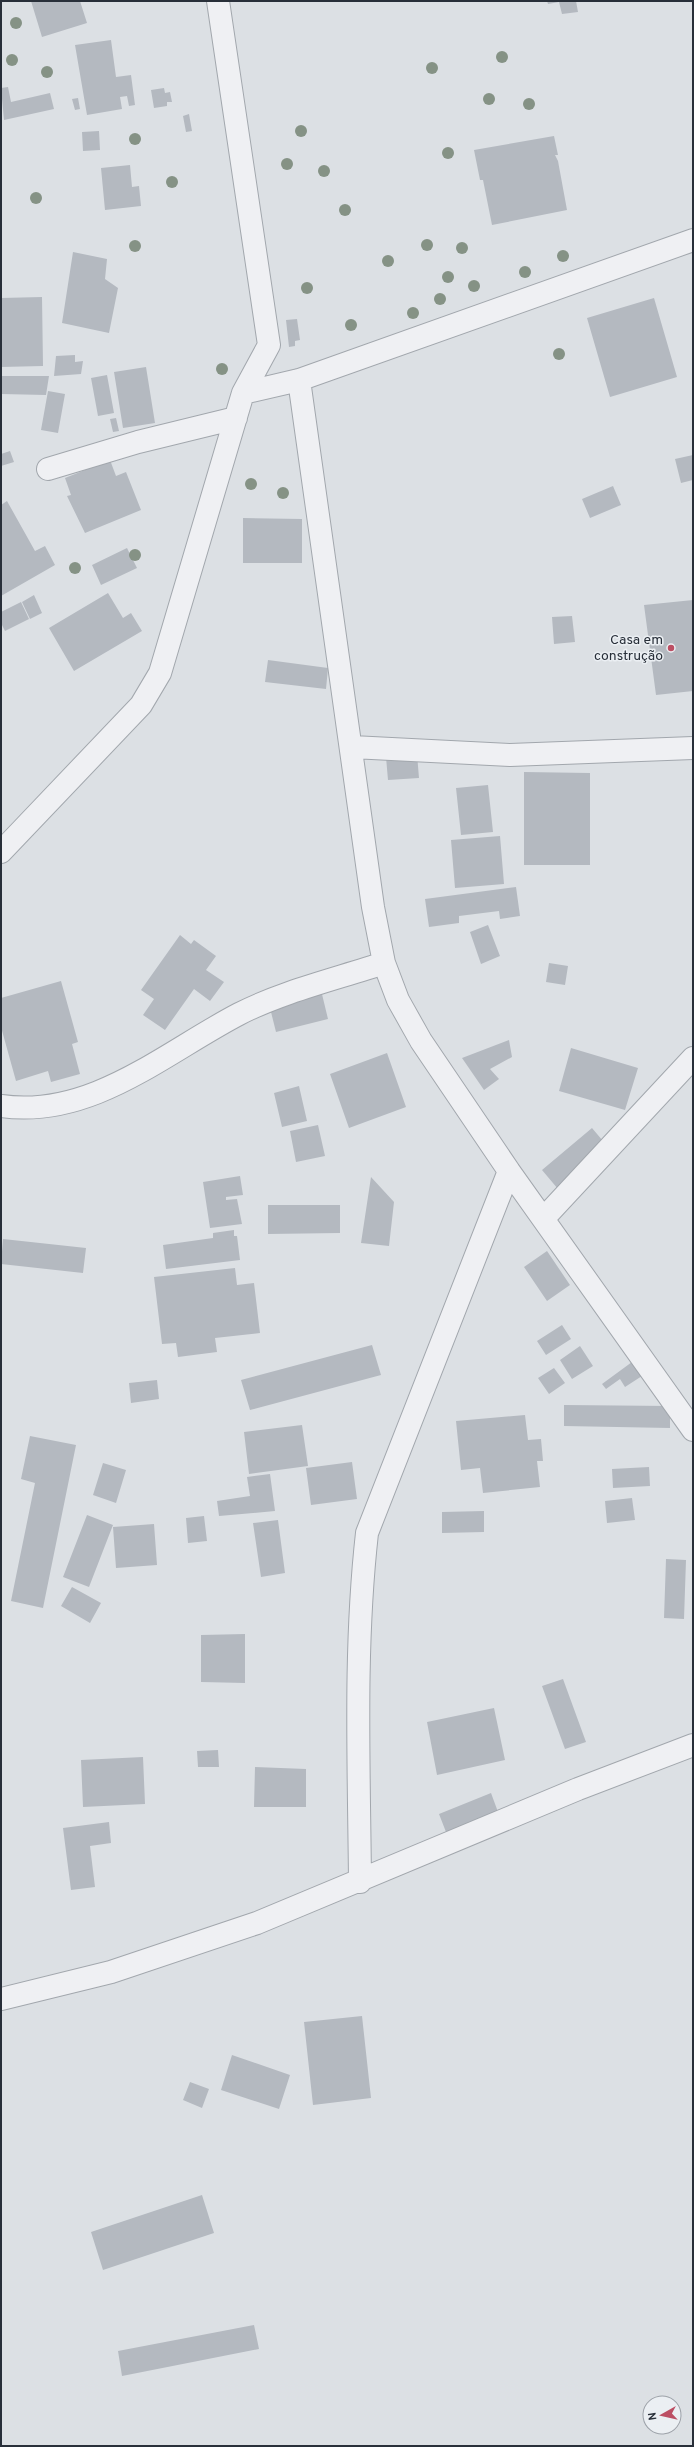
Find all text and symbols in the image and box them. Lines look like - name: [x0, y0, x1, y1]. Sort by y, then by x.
- place label: Casa em construção: [594, 632, 663, 665]
- marker: Casa em construção: [666, 643, 676, 653]
- north arrow: [642, 2395, 682, 2435]
- text: N: [646, 2411, 661, 2421]

